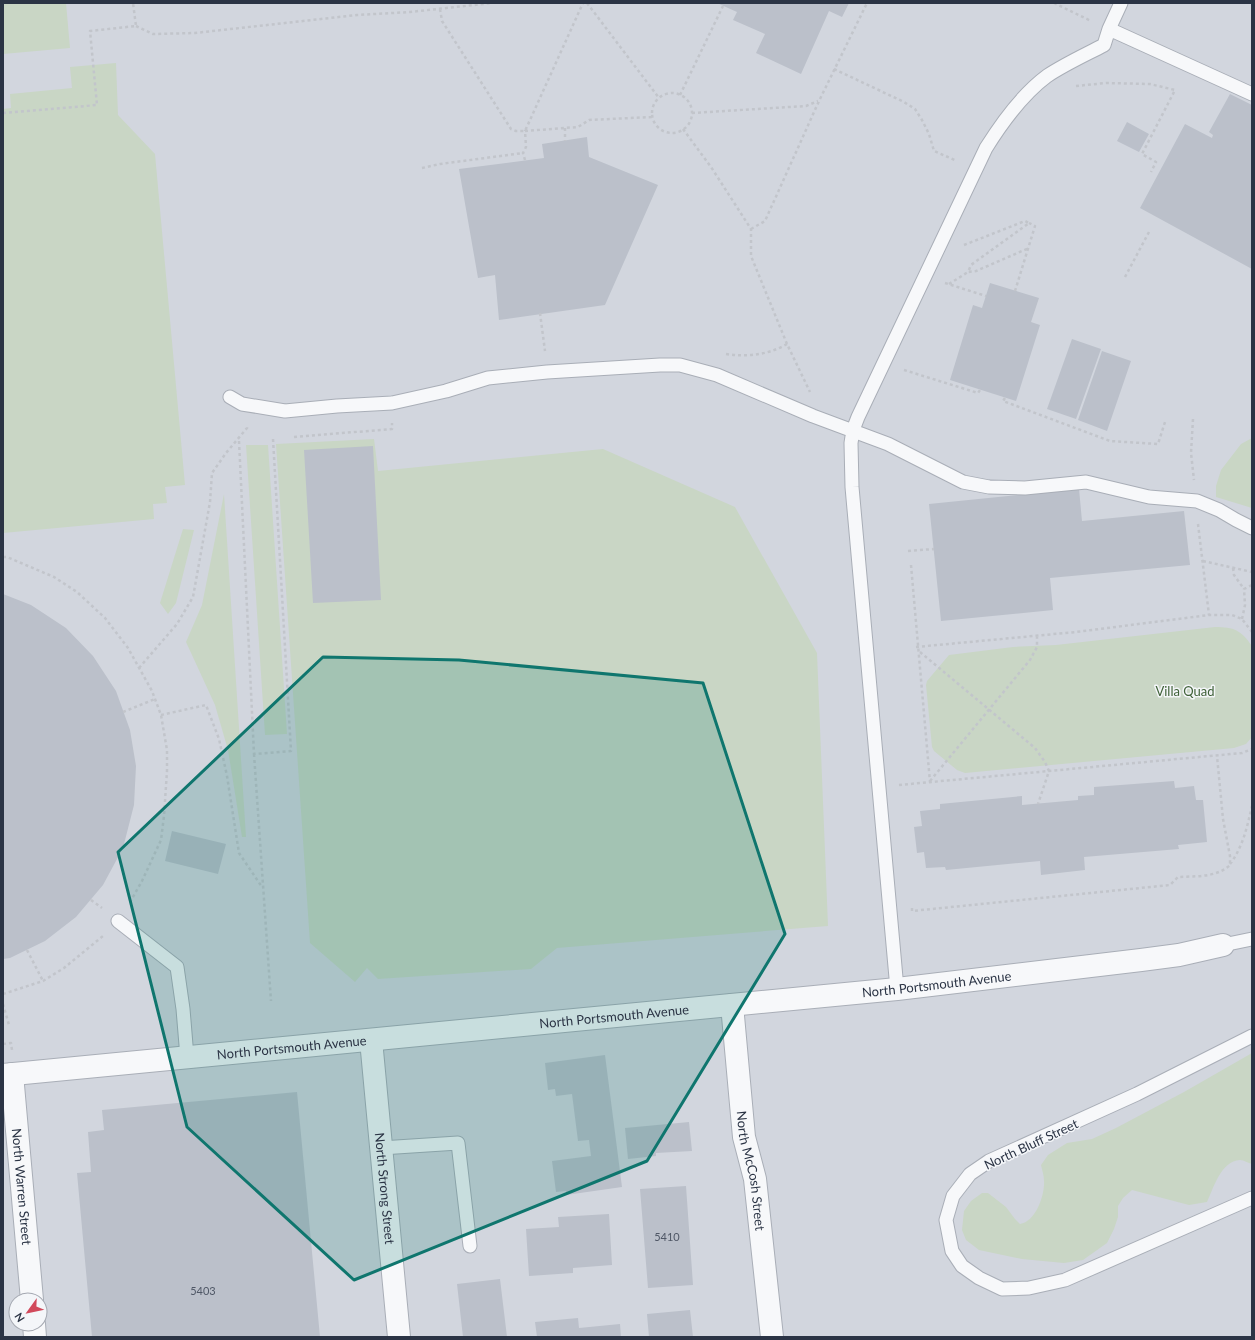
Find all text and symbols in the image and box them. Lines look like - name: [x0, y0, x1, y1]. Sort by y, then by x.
- park label: Villa Quad: [1155, 683, 1215, 699]
- street label: North Portsmouth Avenue: [861, 967, 1012, 1000]
- street label: North Portsmouth Avenue: [539, 1001, 690, 1031]
- street label: North Portsmouth Avenue: [216, 1032, 367, 1062]
- street label: North McCosh Street: [734, 1110, 769, 1232]
- street label: North Bluff Street: [982, 1115, 1081, 1173]
- street label: North Warren Street: [9, 1128, 35, 1246]
- street label: North Strong Street: [372, 1132, 398, 1245]
- house number: 5410: [654, 1230, 680, 1243]
- house number: 5403: [190, 1284, 216, 1297]
- north arrow: [8, 1292, 48, 1332]
- text: N: [11, 1311, 27, 1325]

